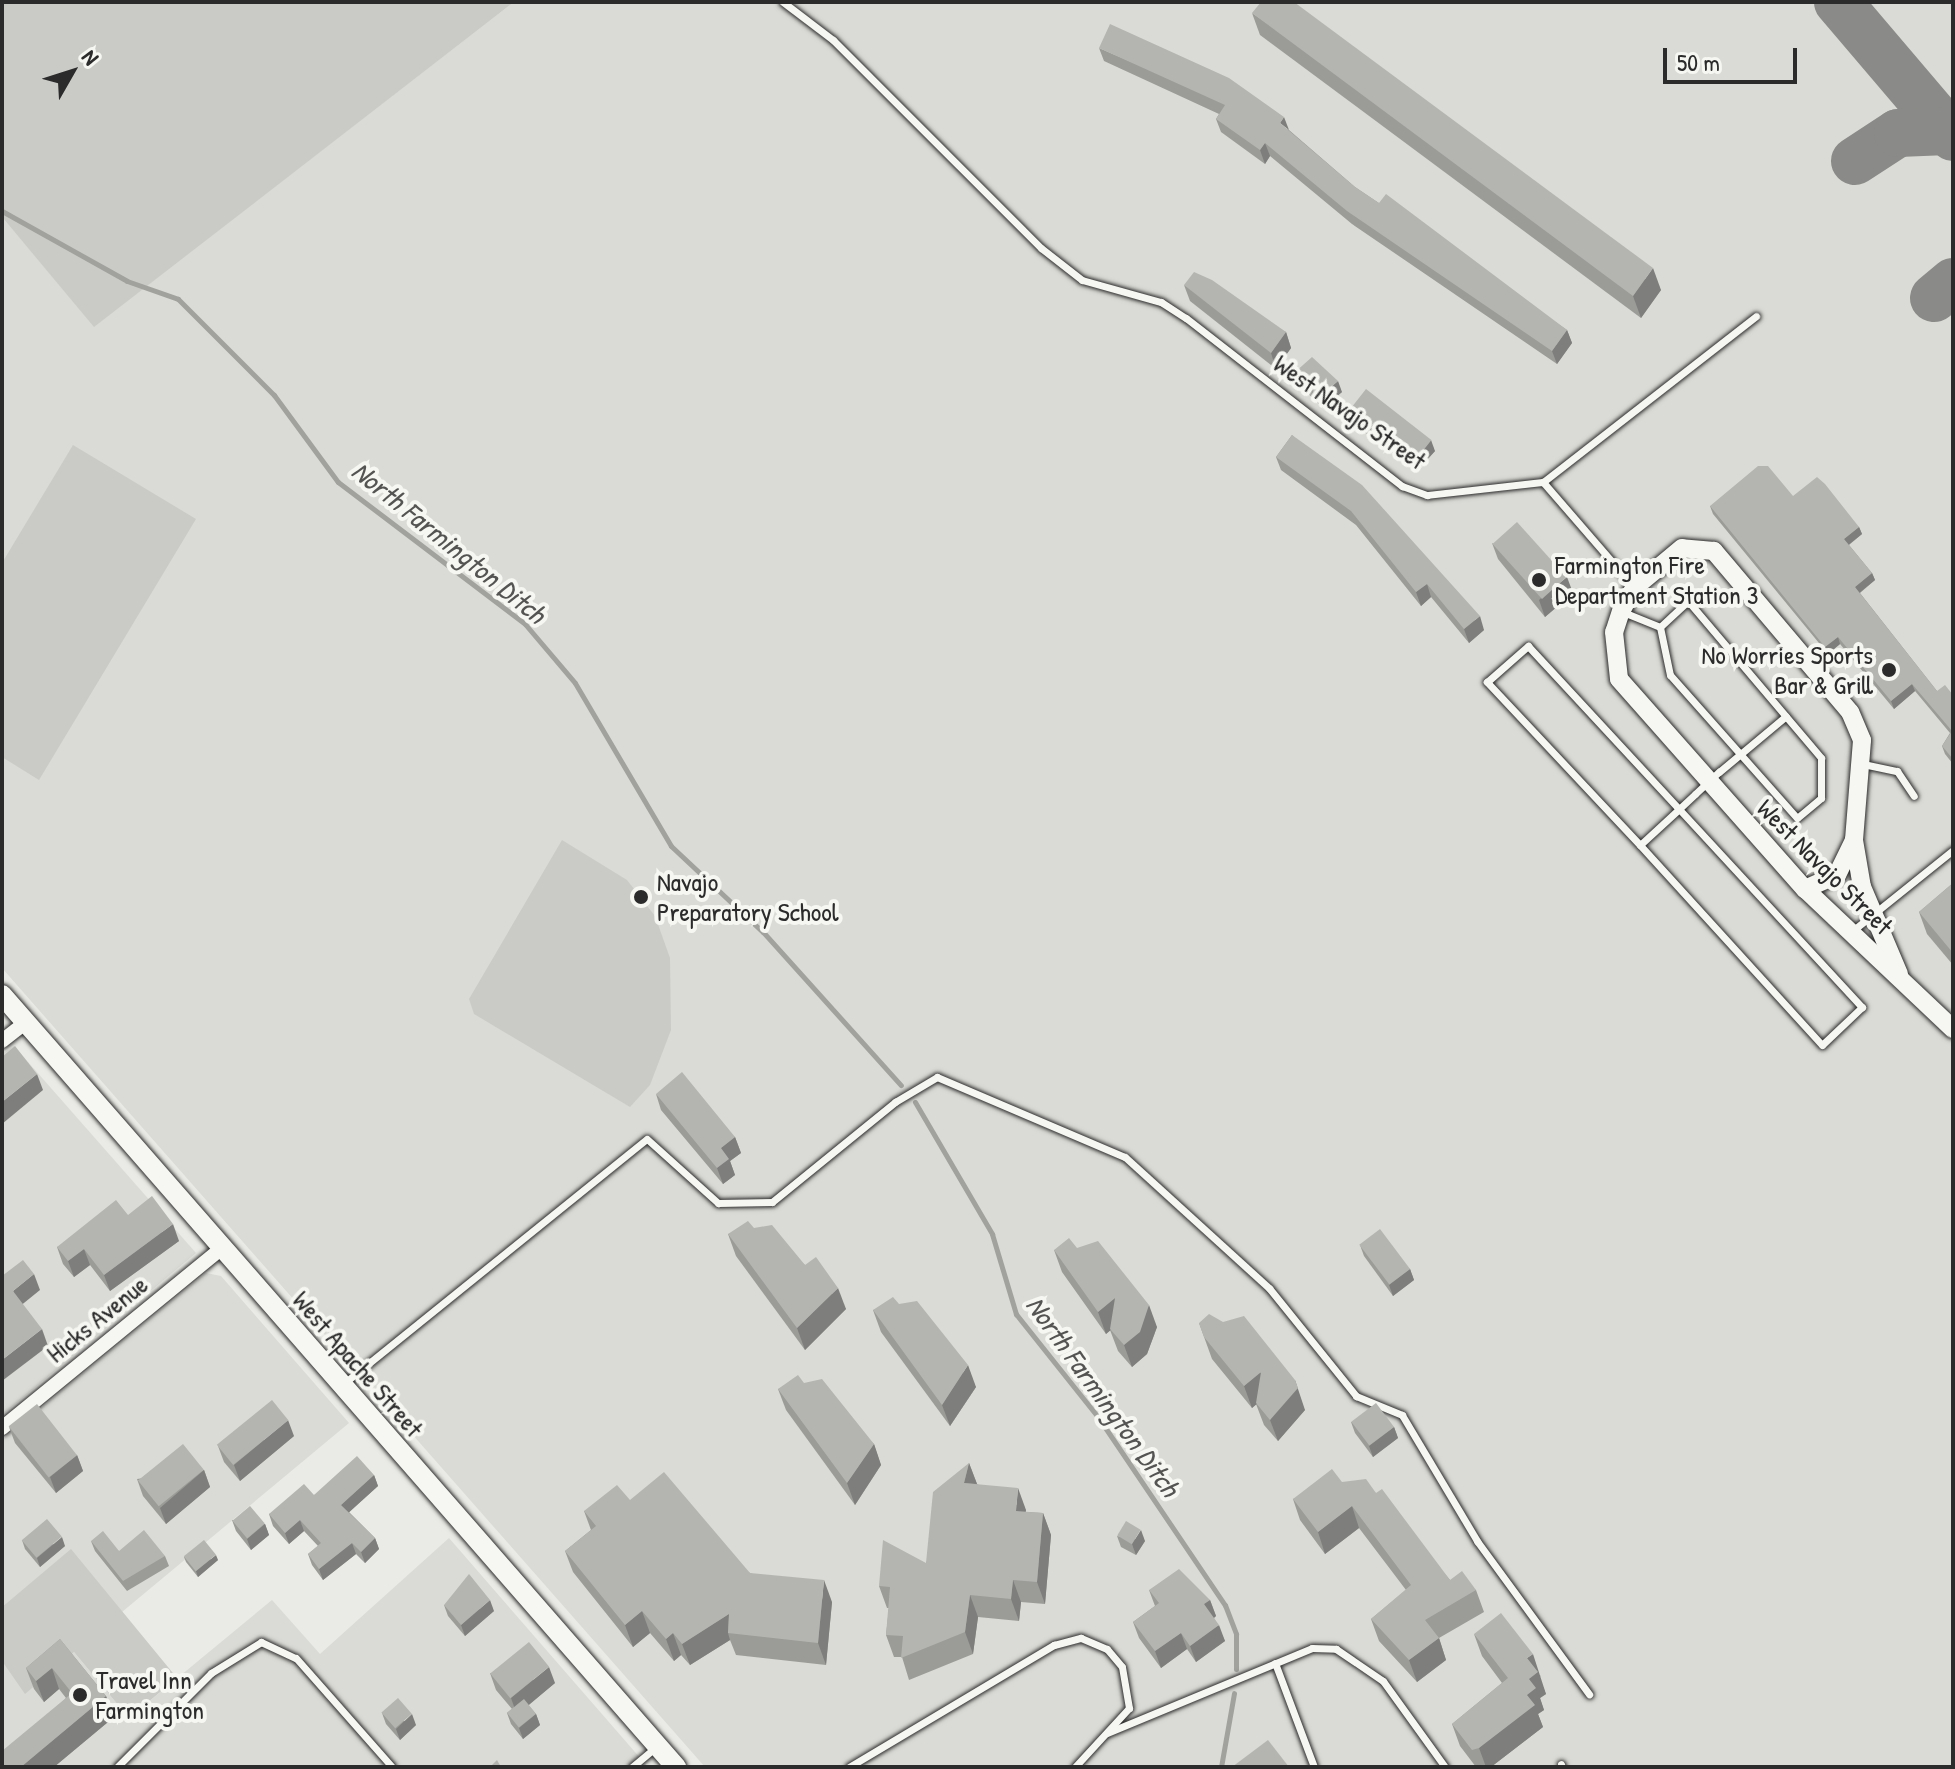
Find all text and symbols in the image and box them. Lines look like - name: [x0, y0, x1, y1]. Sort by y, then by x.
- north arrow: [32, 32, 112, 112]
- scale bar: [1667, 32, 1801, 82]
- text: N: [75, 43, 106, 71]
- text: 50 m: [1677, 46, 1720, 78]
- street label: West Navajo Street: [1268, 348, 1432, 476]
- water label: North Farmington Ditch: [345, 454, 553, 630]
- place label: Farmington Fire Department Station 3: [1555, 549, 1758, 610]
- marker: Farmington Fire Department Station 3: [1530, 571, 1548, 589]
- place label: No Worries Sports Bar & Grill: [1702, 639, 1873, 700]
- marker: No Worries Sports Bar & Grill: [1880, 661, 1898, 679]
- street label: West Navajo Street: [1751, 793, 1899, 941]
- place label: Navajo Preparatory School: [657, 866, 839, 928]
- marker: Navajo Preparatory School: [632, 888, 650, 906]
- street label: Hicks Avenue: [40, 1269, 154, 1369]
- street label: West Apache Street: [286, 1285, 430, 1443]
- water label: North Farmington Ditch: [1019, 1289, 1187, 1503]
- place label: Travel Inn Farmington: [96, 1664, 204, 1726]
- marker: Travel Inn Farmington: [71, 1686, 89, 1704]

